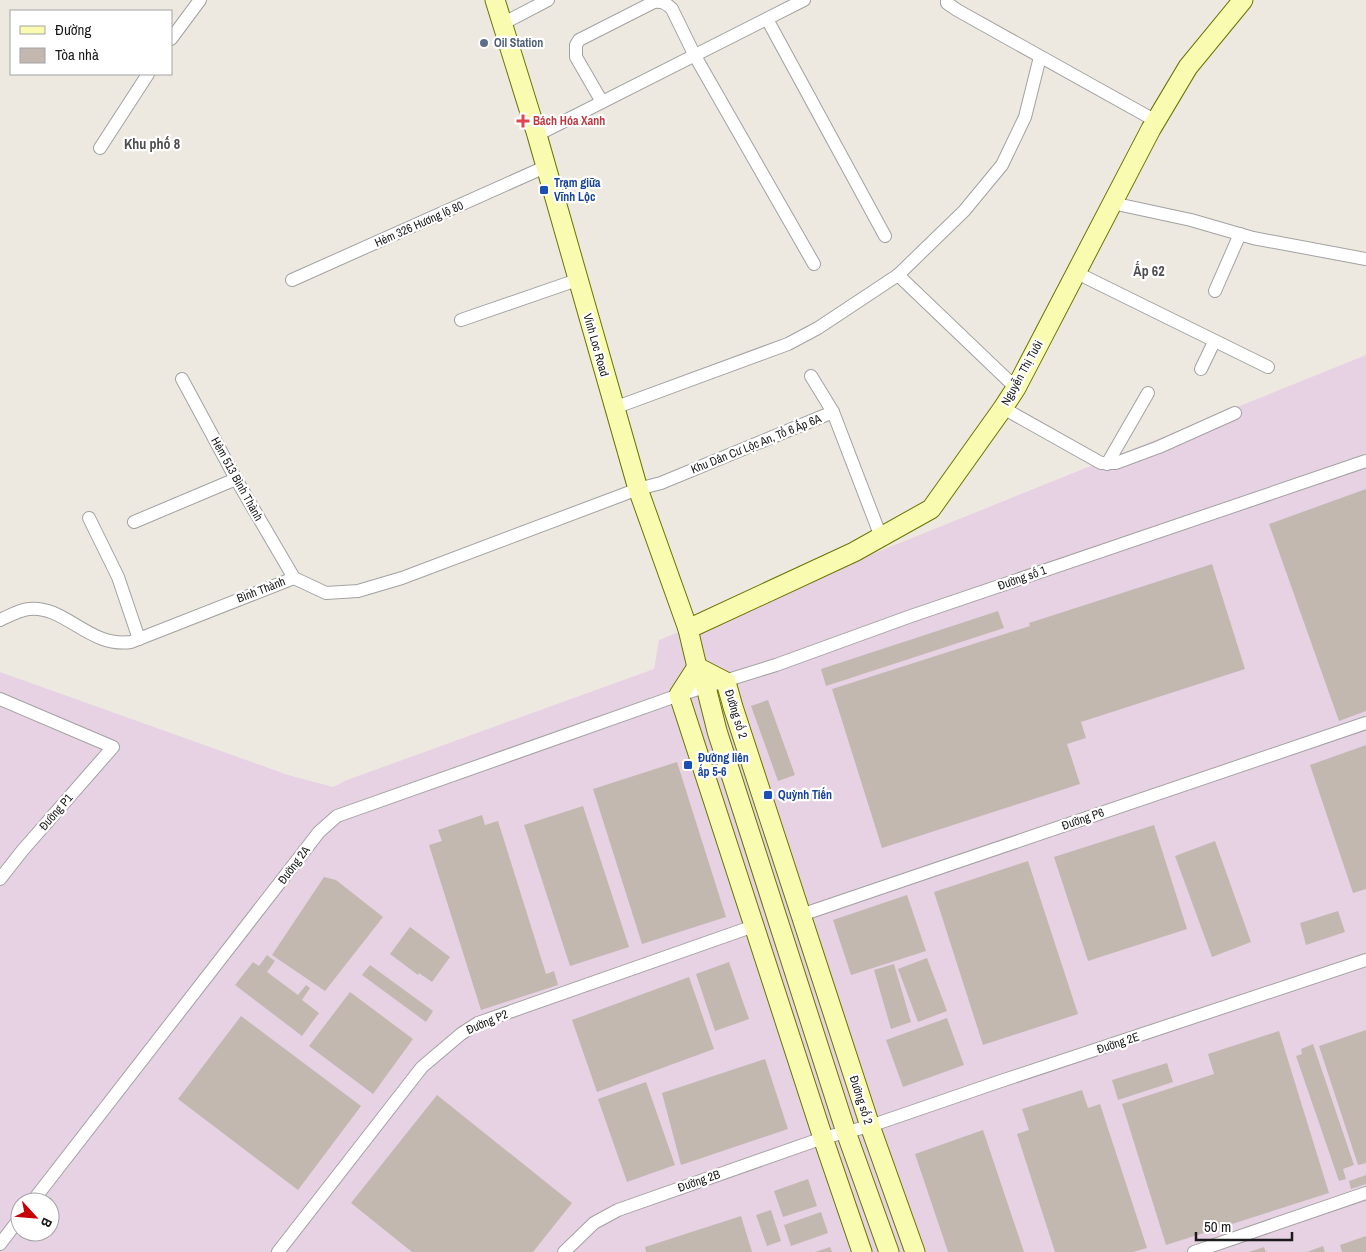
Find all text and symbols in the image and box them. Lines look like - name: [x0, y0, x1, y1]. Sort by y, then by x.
- legend: [10, 10, 172, 75]
- text: Đường: [55, 19, 91, 40]
- place label: Oil Station: [494, 35, 543, 51]
- marker: Oil Station: [478, 37, 490, 49]
- text: Tòa nhà: [55, 44, 99, 65]
- place label: Bách Hóa Xanh: [533, 113, 605, 129]
- marker: Bách Hóa Xanh: [517, 115, 529, 127]
- district label: Khu phố 8: [124, 135, 180, 153]
- place label: Trạm giữa Vĩnh Lộc: [554, 175, 601, 205]
- marker: Trạm giữa Vĩnh Lộc: [538, 184, 550, 196]
- street label: Hẻm 326 Hương lộ 80: [372, 197, 466, 251]
- district label: Ấp 62: [1133, 261, 1165, 280]
- street label: Vinh Loc Road: [579, 312, 613, 378]
- street label: Nguyễn Thị Tuôi: [998, 338, 1046, 408]
- street label: Khu Dân Cư Lộc An, Tổ 6 Ấp 6A: [688, 408, 824, 478]
- street label: Hẻm 513 Bình Thành: [207, 434, 267, 524]
- street label: Đường số 1: [996, 562, 1049, 594]
- street label: Bình Thành: [234, 573, 288, 607]
- street label: Đường số 2: [721, 688, 751, 740]
- place label: Đường liên ấp 5-6: [698, 750, 749, 780]
- marker: Đường liên ấp 5-6: [682, 759, 694, 771]
- place label: Quỳnh Tiến: [778, 787, 832, 803]
- marker: Quỳnh Tiến: [762, 789, 774, 801]
- street label: Đường P1: [36, 790, 77, 834]
- street label: Đường P6: [1060, 804, 1106, 834]
- street label: Đường 2A: [274, 842, 314, 887]
- street label: Đường P2: [464, 1006, 510, 1038]
- street label: Đường 2E: [1095, 1029, 1141, 1057]
- street label: Đường số 2: [846, 1074, 876, 1126]
- street label: Đường 2B: [676, 1166, 723, 1196]
- north arrow: [10, 1192, 60, 1242]
- scale bar: [1196, 1210, 1292, 1242]
- text: B: [37, 1215, 57, 1230]
- text: 50 m: [1204, 1216, 1231, 1237]

